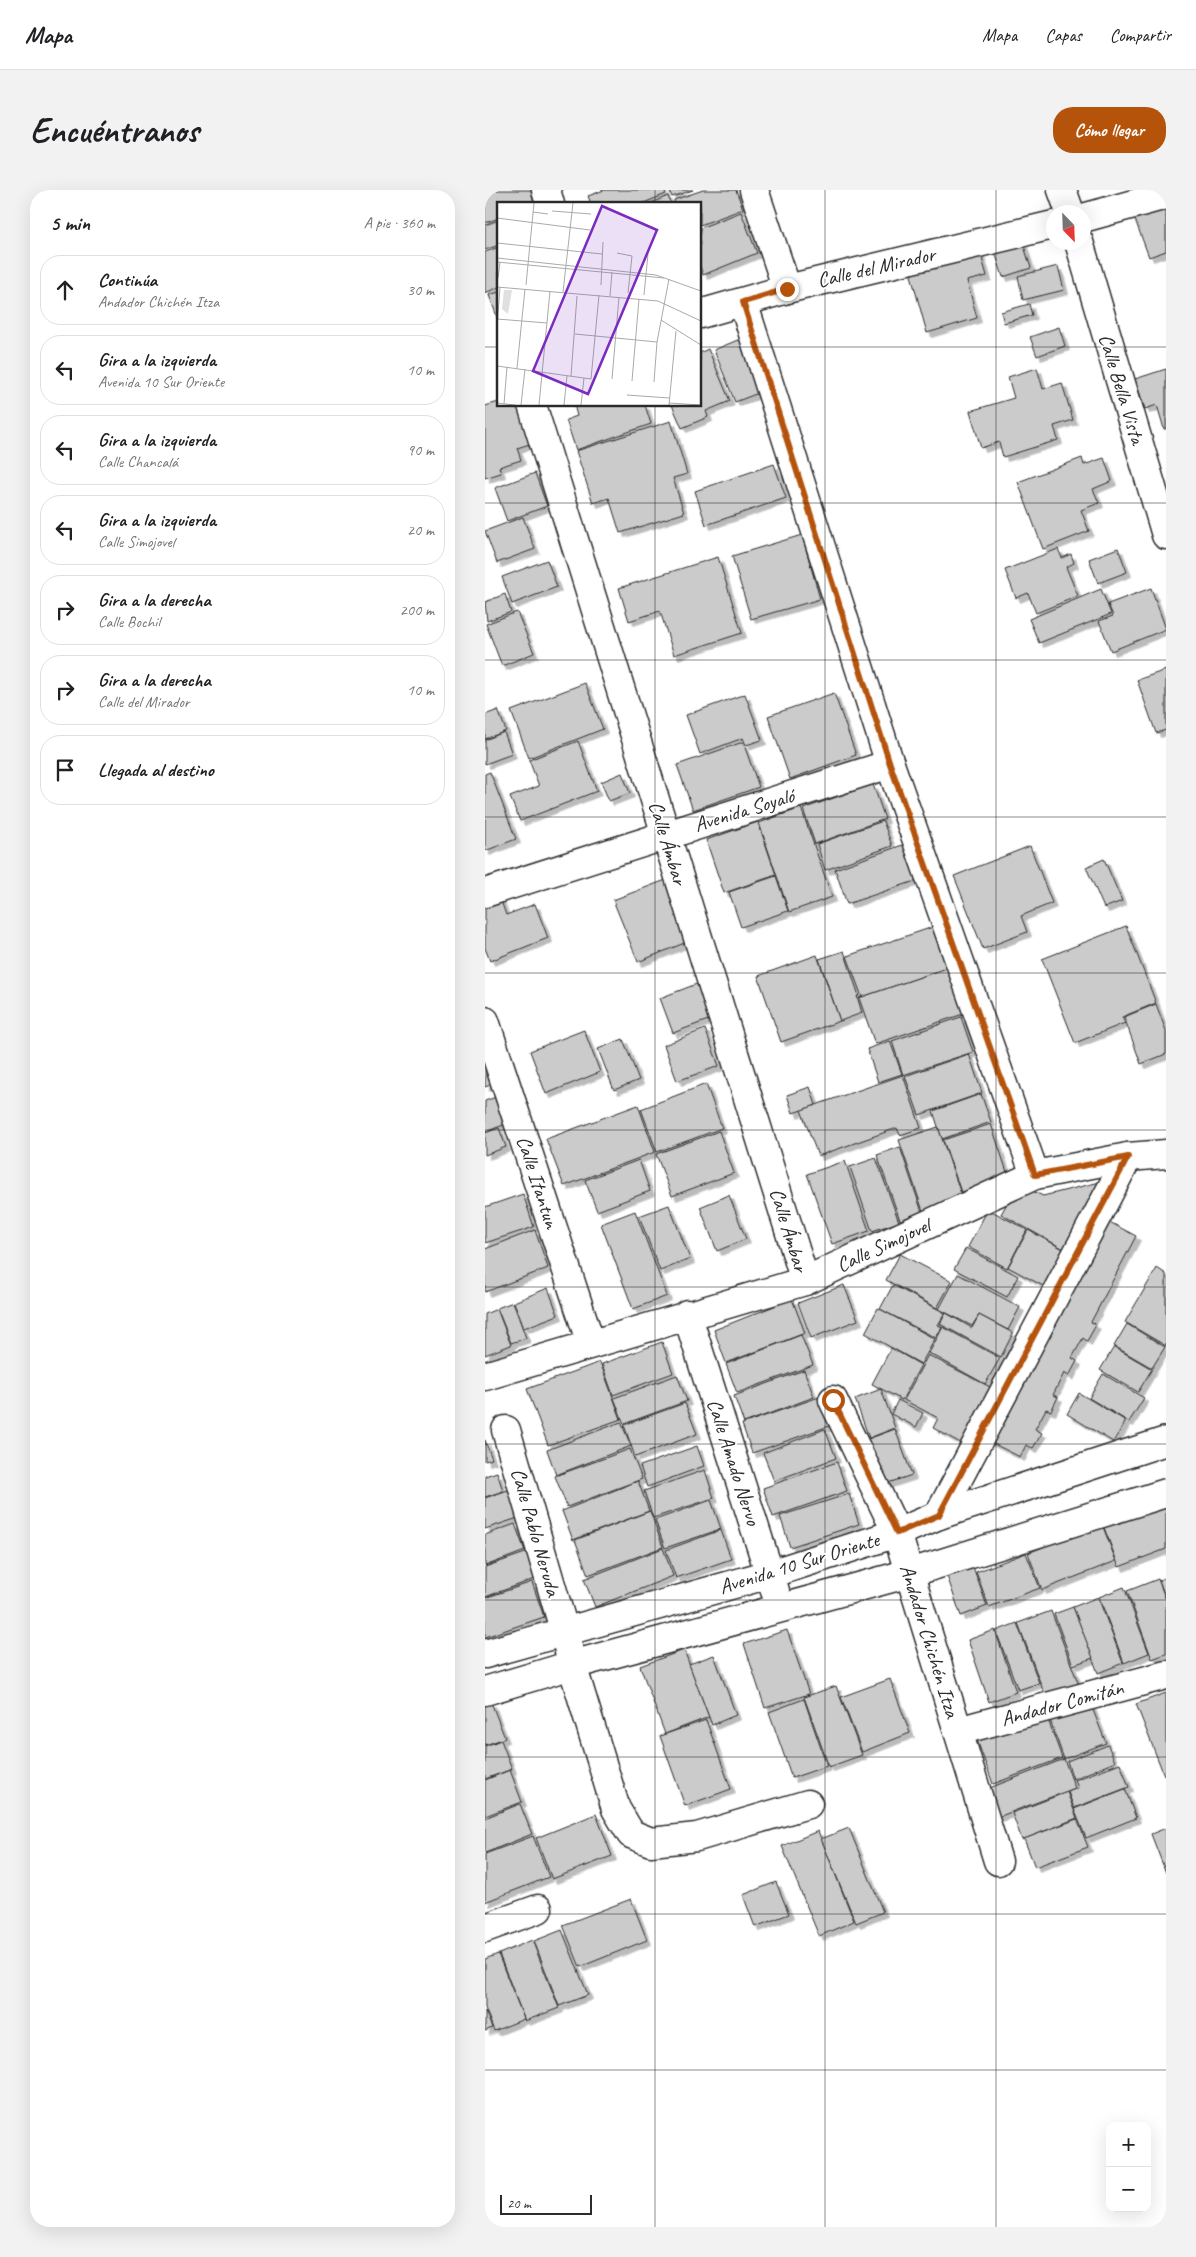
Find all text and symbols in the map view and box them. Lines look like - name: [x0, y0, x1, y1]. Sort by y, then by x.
- text: Mapa: [25, 20, 72, 50]
- text: Mapa: [982, 24, 1017, 46]
- text: Capas: [1045, 24, 1082, 46]
- text: Compartir: [1110, 24, 1171, 46]
- button: Cómo llegar: [1053, 107, 1166, 153]
- text: Encuéntranos: [30, 108, 199, 153]
- inset map: [497, 202, 701, 406]
- north arrow: [1046, 205, 1091, 250]
- text: 5 min: [50, 210, 90, 236]
- text: A pie · 360 m: [364, 213, 435, 233]
- street label: Calle del Mirador: [814, 240, 940, 293]
- text: Continúa: [98, 268, 157, 292]
- icon: ahead: [51, 276, 79, 304]
- route end: [776, 278, 799, 301]
- text: 30 m: [407, 280, 434, 300]
- text: Andador Chichén Itza: [98, 292, 219, 312]
- street label: Calle Bella Vista: [1093, 331, 1152, 450]
- text: Gira a la izquierda: [98, 348, 216, 372]
- icon: left: [51, 356, 79, 384]
- text: 10 m: [407, 360, 434, 380]
- text: Avenida 10 Sur Oriente: [98, 372, 224, 392]
- text: Gira a la izquierda: [98, 428, 216, 452]
- icon: left: [51, 436, 79, 464]
- text: 90 m: [407, 440, 434, 460]
- text: Calle Chancalá: [98, 452, 178, 472]
- text: Gira a la izquierda: [98, 508, 216, 532]
- icon: left: [51, 516, 79, 544]
- text: 20 m: [407, 520, 434, 540]
- text: Calle Simojovel: [98, 532, 174, 552]
- text: Gira a la derecha: [98, 588, 211, 612]
- icon: right: [51, 596, 79, 624]
- text: 200 m: [400, 600, 434, 620]
- text: Calle Bochil: [98, 612, 160, 632]
- text: Gira a la derecha: [98, 668, 211, 692]
- icon: right: [51, 676, 79, 704]
- text: 10 m: [407, 680, 434, 700]
- text: Calle del Mirador: [98, 692, 190, 712]
- icon: arrive: [51, 756, 79, 784]
- text: Llegada al destino: [98, 758, 214, 782]
- street label: Avenida Soyaló: [691, 782, 800, 838]
- street label: Calle Ámbar: [643, 798, 693, 889]
- street label: Calle Itantun: [511, 1132, 566, 1233]
- street label: Calle Ámbar: [764, 1185, 814, 1276]
- street label: Calle Simojovel: [832, 1211, 937, 1278]
- route start: [822, 1389, 845, 1412]
- street label: Calle Amado Nervo: [701, 1396, 767, 1530]
- street label: Calle Pablo Neruda: [505, 1465, 567, 1601]
- street label: Avenida 10 Sur Oriente: [716, 1526, 884, 1600]
- street label: Andador Chichén Itza: [894, 1561, 966, 1723]
- street label: Andador Comitán: [998, 1674, 1126, 1732]
- map controls: [1106, 2122, 1151, 2212]
- button: +: [1106, 2122, 1151, 2167]
- button: −: [1106, 2167, 1151, 2212]
- scale bar: [500, 2192, 593, 2215]
- text: 20 m: [507, 2195, 531, 2212]

